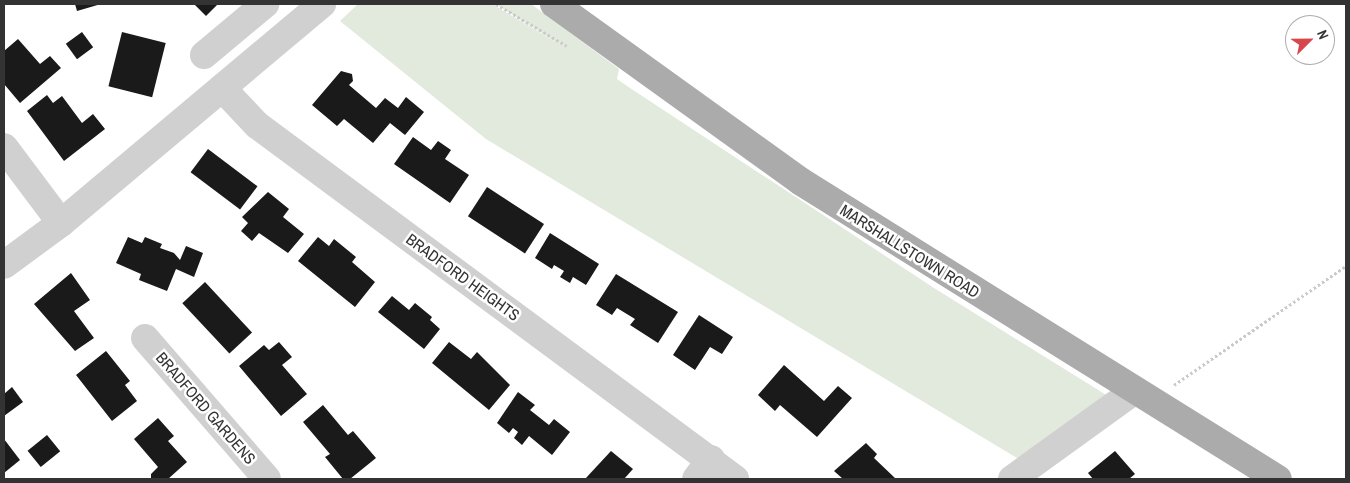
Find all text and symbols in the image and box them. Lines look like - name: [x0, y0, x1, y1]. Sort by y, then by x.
- north arrow: [1285, 15, 1335, 65]
- text: N: [1313, 27, 1333, 42]
- street label: MARSHALLSTOWN ROAD: [837, 200, 983, 302]
- street label: BRADFORD HEIGHTS: [403, 229, 523, 325]
- street label: BRADFORD GARDENS: [152, 348, 260, 468]

